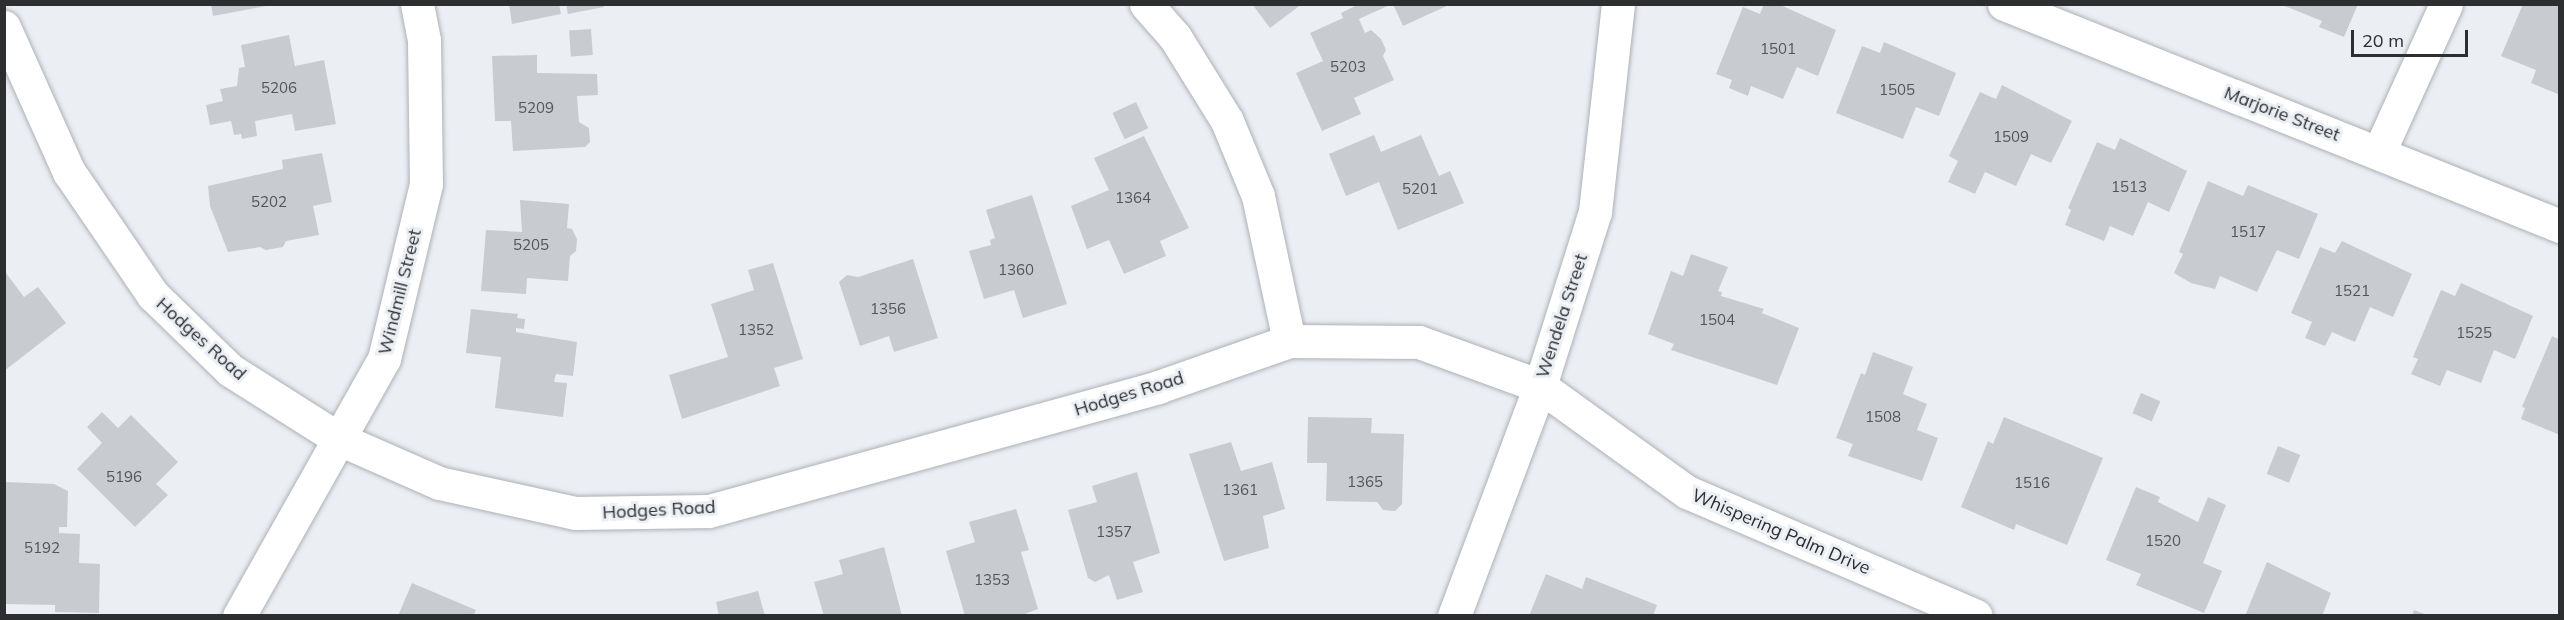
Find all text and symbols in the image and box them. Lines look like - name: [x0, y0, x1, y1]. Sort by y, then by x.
- scale bar: [2354, 18, 2471, 56]
- text: 20 m: [2362, 29, 2404, 52]
- house number: 1501: [1760, 40, 1796, 58]
- house number: 5203: [1330, 58, 1366, 76]
- house number: 5206: [261, 79, 297, 97]
- house number: 1505: [1879, 81, 1915, 99]
- street label: Marjorie Street: [2221, 82, 2343, 146]
- house number: 5209: [518, 99, 554, 117]
- house number: 1509: [1993, 128, 2029, 146]
- house number: 1513: [2111, 178, 2147, 196]
- house number: 5201: [1402, 180, 1438, 198]
- house number: 1364: [1115, 189, 1151, 207]
- house number: 5202: [251, 193, 287, 211]
- house number: 1517: [2230, 223, 2266, 241]
- street label: Windmill Street: [374, 227, 426, 357]
- house number: 5205: [513, 236, 549, 254]
- street label: Wendela Street: [1532, 251, 1592, 381]
- house number: 1360: [998, 261, 1034, 279]
- house number: 1521: [2334, 282, 2370, 300]
- street label: Hodges Road: [152, 293, 250, 385]
- house number: 1356: [870, 300, 906, 318]
- house number: 1504: [1699, 311, 1735, 329]
- house number: 1352: [738, 321, 774, 339]
- house number: 1525: [2456, 324, 2492, 342]
- street label: Hodges Road: [1072, 367, 1186, 421]
- house number: 1508: [1865, 408, 1901, 426]
- house number: 5196: [106, 468, 142, 486]
- house number: 1365: [1347, 473, 1383, 491]
- house number: 1516: [2014, 474, 2050, 492]
- house number: 1361: [1222, 481, 1258, 499]
- street label: Whispering Palm Drive: [1689, 485, 1873, 579]
- street label: Hodges Road: [602, 496, 716, 524]
- house number: 1357: [1096, 523, 1132, 541]
- house number: 1520: [2145, 532, 2181, 550]
- house number: 5192: [24, 539, 60, 557]
- house number: 1353: [974, 571, 1010, 589]

